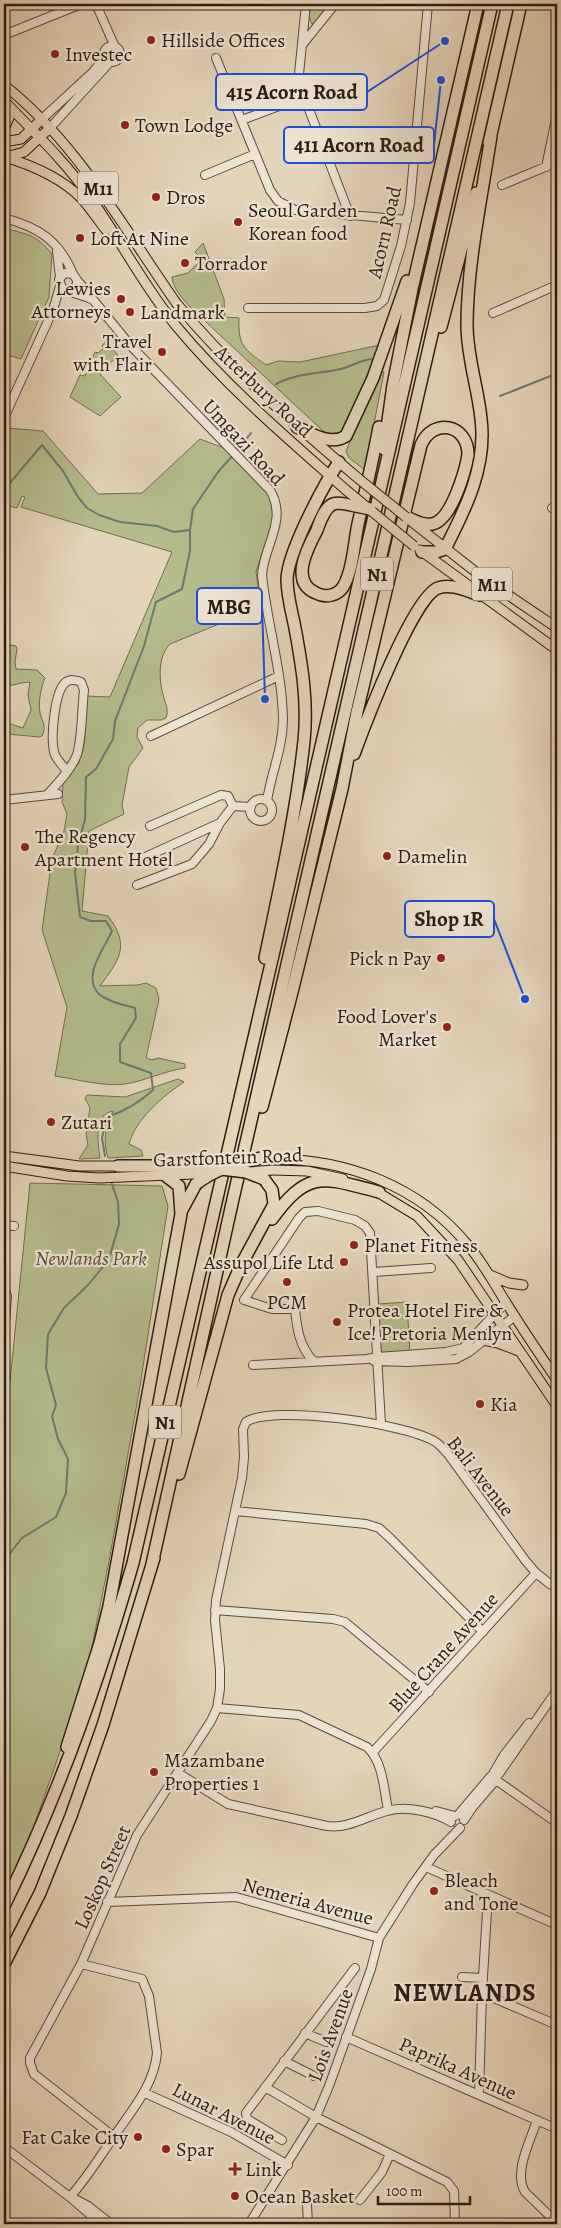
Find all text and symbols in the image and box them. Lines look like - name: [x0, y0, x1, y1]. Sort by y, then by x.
- place label: Hillside Offices: [161, 27, 285, 54]
- marker: Hillside Offices: [145, 34, 157, 46]
- place label: Investec: [65, 41, 132, 68]
- marker: Investec: [49, 48, 61, 60]
- callout: 415 Acorn Road: [216, 74, 367, 110]
- text: 415 Acorn Road: [226, 78, 358, 106]
- place label: Town Lodge: [135, 112, 233, 139]
- marker: Town Lodge: [119, 119, 131, 131]
- callout: 411 Acorn Road: [284, 127, 434, 163]
- text: 411 Acorn Road: [294, 131, 425, 159]
- road number: M11: [78, 172, 118, 204]
- street label: Acorn Road: [361, 183, 408, 282]
- place label: Dros: [166, 184, 206, 211]
- marker: Dros: [150, 191, 162, 203]
- place label: Seoul Garden Korean food: [248, 197, 357, 247]
- marker: Seoul Garden Korean food: [232, 216, 244, 228]
- place label: Loft At Nine: [90, 225, 189, 252]
- marker: Loft At Nine: [74, 232, 86, 244]
- place label: Torrador: [195, 250, 268, 277]
- marker: Torrador: [179, 257, 191, 269]
- place label: Lewies Attorneys: [31, 275, 111, 325]
- marker: Lewies Attorneys: [115, 293, 127, 305]
- place label: Landmark: [140, 299, 225, 326]
- marker: Landmark: [124, 306, 136, 318]
- place label: Travel with Flair: [72, 328, 152, 378]
- street label: Atterbury Road: [208, 338, 319, 444]
- marker: Travel with Flair: [156, 346, 168, 358]
- street label: Umgazi Road: [196, 393, 291, 492]
- road number: N1: [361, 558, 393, 590]
- road number: M11: [472, 568, 512, 600]
- callout: MBG: [197, 588, 262, 624]
- text: MBG: [207, 593, 251, 621]
- place label: The Regency Apartment Hotel: [34, 823, 173, 873]
- marker: The Regency Apartment Hotel: [19, 841, 31, 853]
- place label: Damelin: [397, 843, 467, 870]
- marker: Damelin: [381, 850, 393, 862]
- callout: Shop 1R: [405, 901, 494, 937]
- text: Shop 1R: [414, 905, 484, 933]
- place label: Pick n Pay: [349, 945, 432, 972]
- marker: Pick n Pay: [435, 952, 447, 964]
- place label: Food Lover's Market: [337, 1003, 437, 1053]
- marker: Food Lover's Market: [441, 1021, 453, 1033]
- place label: Zutari: [61, 1109, 112, 1136]
- marker: Zutari: [45, 1116, 57, 1128]
- street label: Garstfontein Road: [153, 1141, 304, 1174]
- place label: Planet Fitness: [364, 1232, 478, 1259]
- marker: Planet Fitness: [348, 1239, 360, 1251]
- park label: Newlands Park: [35, 1245, 147, 1272]
- place label: Assupol Life Ltd: [203, 1249, 334, 1276]
- marker: Assupol Life Ltd: [338, 1256, 350, 1268]
- marker: PCM: [281, 1276, 293, 1288]
- place label: PCM: [267, 1289, 307, 1316]
- place label: Protea Hotel Fire & Ice! Pretoria Menlyn: [347, 1297, 512, 1347]
- marker: Protea Hotel Fire & Ice! Pretoria Menlyn: [331, 1316, 343, 1328]
- place label: Kia: [490, 1391, 518, 1418]
- marker: Kia: [474, 1398, 486, 1410]
- road number: N1: [149, 1405, 181, 1438]
- street label: Bali Avenue: [441, 1430, 521, 1522]
- street label: Blue Crane Avenue: [382, 1586, 505, 1718]
- place label: Mazambane Properties 1: [164, 1747, 265, 1797]
- marker: Mazambane Properties 1: [148, 1766, 160, 1778]
- street label: Loskop Street: [67, 1820, 138, 1934]
- place label: Bleach and Tone: [444, 1867, 519, 1917]
- street label: Nemeria Avenue: [239, 1871, 376, 1932]
- marker: Bleach and Tone: [428, 1885, 440, 1897]
- district label: NEWLANDS: [393, 1976, 537, 2010]
- street label: Lois Avenue: [301, 1985, 360, 2086]
- street label: Paprika Avenue: [395, 2030, 521, 2106]
- street label: Lunar Avenue: [168, 2076, 280, 2151]
- place label: Fat Cake City: [21, 2124, 129, 2151]
- marker: Fat Cake City: [132, 2131, 144, 2143]
- place label: Spar: [176, 2136, 214, 2163]
- marker: Spar: [160, 2143, 172, 2155]
- place label: Link: [245, 2156, 282, 2183]
- marker: Link: [229, 2163, 241, 2175]
- scale bar: [378, 2173, 471, 2205]
- text: 100 m: [386, 2181, 423, 2201]
- place label: Ocean Basket: [245, 2183, 355, 2210]
- marker: Ocean Basket: [229, 2190, 241, 2202]

